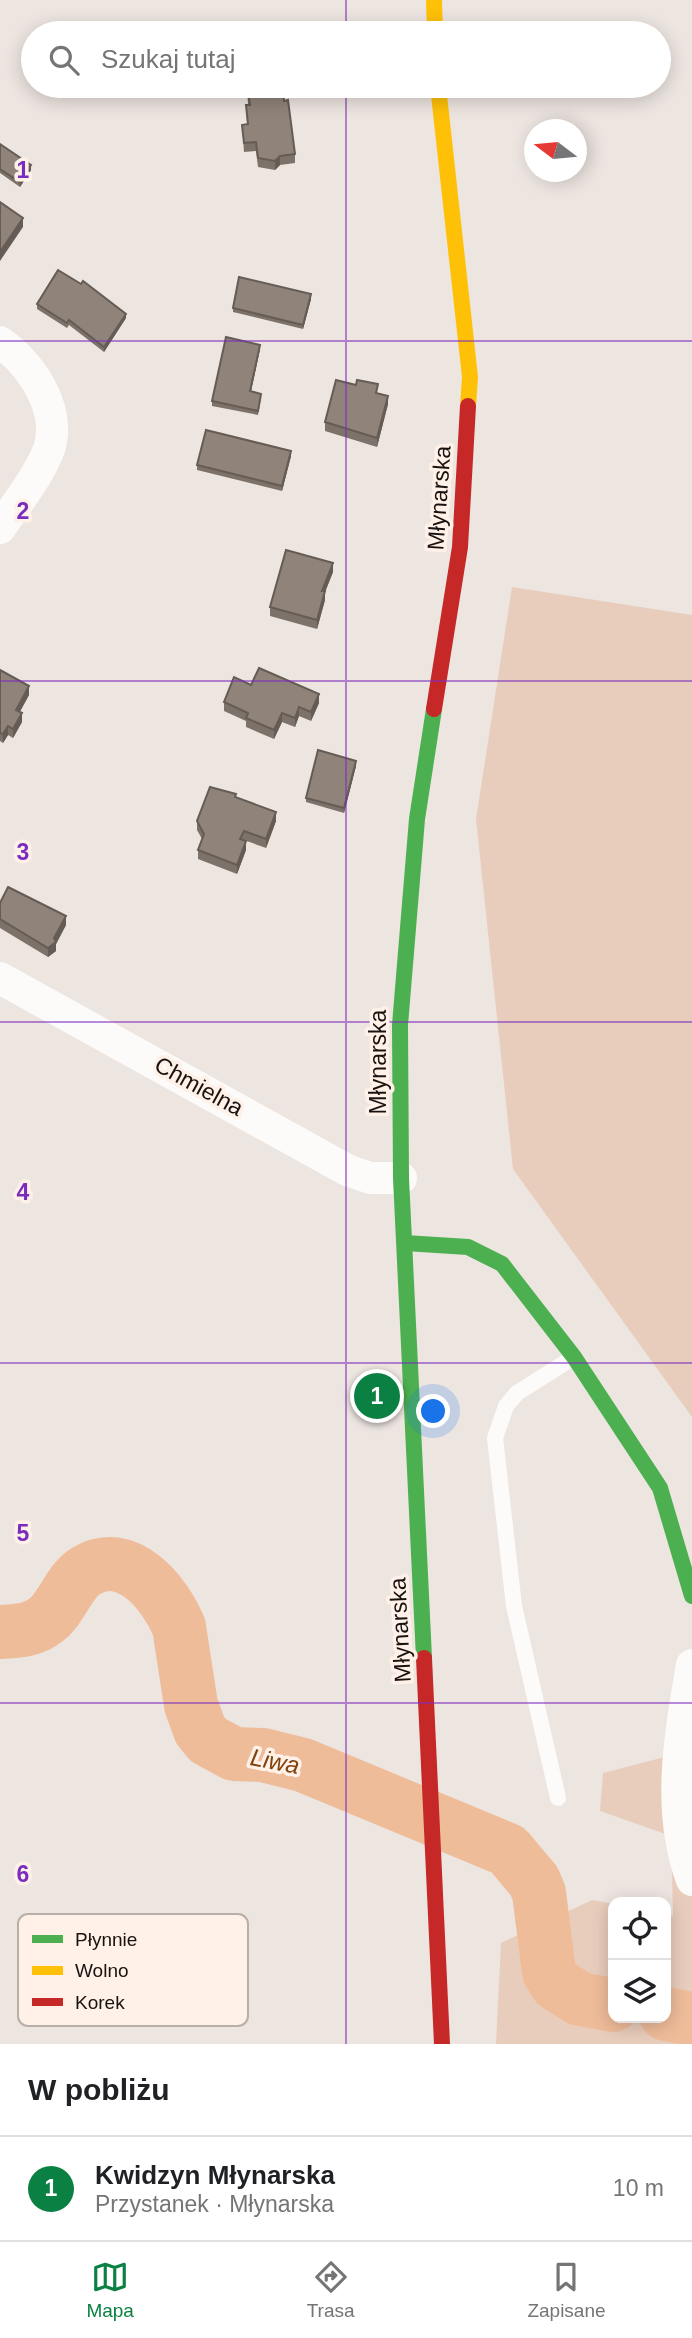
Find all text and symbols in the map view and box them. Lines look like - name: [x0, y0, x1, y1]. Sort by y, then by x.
- search box: [21, 21, 671, 98]
- icon: search: [45, 41, 83, 79]
- text: Szukaj tutaj: [101, 44, 235, 74]
- north arrow: [524, 119, 587, 182]
- text: 1: [17, 157, 30, 183]
- street label: Młynarska: [422, 445, 456, 551]
- text: 2: [17, 498, 29, 524]
- text: 3: [17, 839, 29, 865]
- street label: Młynarska: [365, 1009, 391, 1114]
- street label: Chmielna: [150, 1051, 248, 1121]
- text: 4: [17, 1179, 30, 1205]
- pin: 1: [354, 1370, 400, 1422]
- your location: [416, 1394, 450, 1428]
- text: 5: [17, 1520, 30, 1546]
- street label: Młynarska: [384, 1577, 416, 1683]
- water label: Liwa: [248, 1743, 302, 1779]
- text: 6: [17, 1861, 29, 1887]
- map controls: [608, 1897, 671, 2023]
- button: locate: [608, 1897, 671, 1960]
- legend: [18, 1914, 248, 2026]
- text: Płynnie: [75, 1929, 137, 1950]
- text: Wolno: [75, 1960, 129, 1981]
- button: layers: [608, 1960, 671, 2023]
- text: Korek: [75, 1992, 125, 2013]
- text: W pobliżu: [28, 2073, 170, 2106]
- text: Kwidzyn Młynarska: [95, 2160, 335, 2190]
- text: 1: [45, 2175, 57, 2201]
- text: 10 m: [613, 2175, 664, 2201]
- text: Przystanek · Młynarska: [95, 2191, 334, 2217]
- tab: Mapa: [86, 2258, 134, 2322]
- tab: Trasa: [307, 2258, 355, 2322]
- tab: Zapisane: [527, 2258, 606, 2322]

